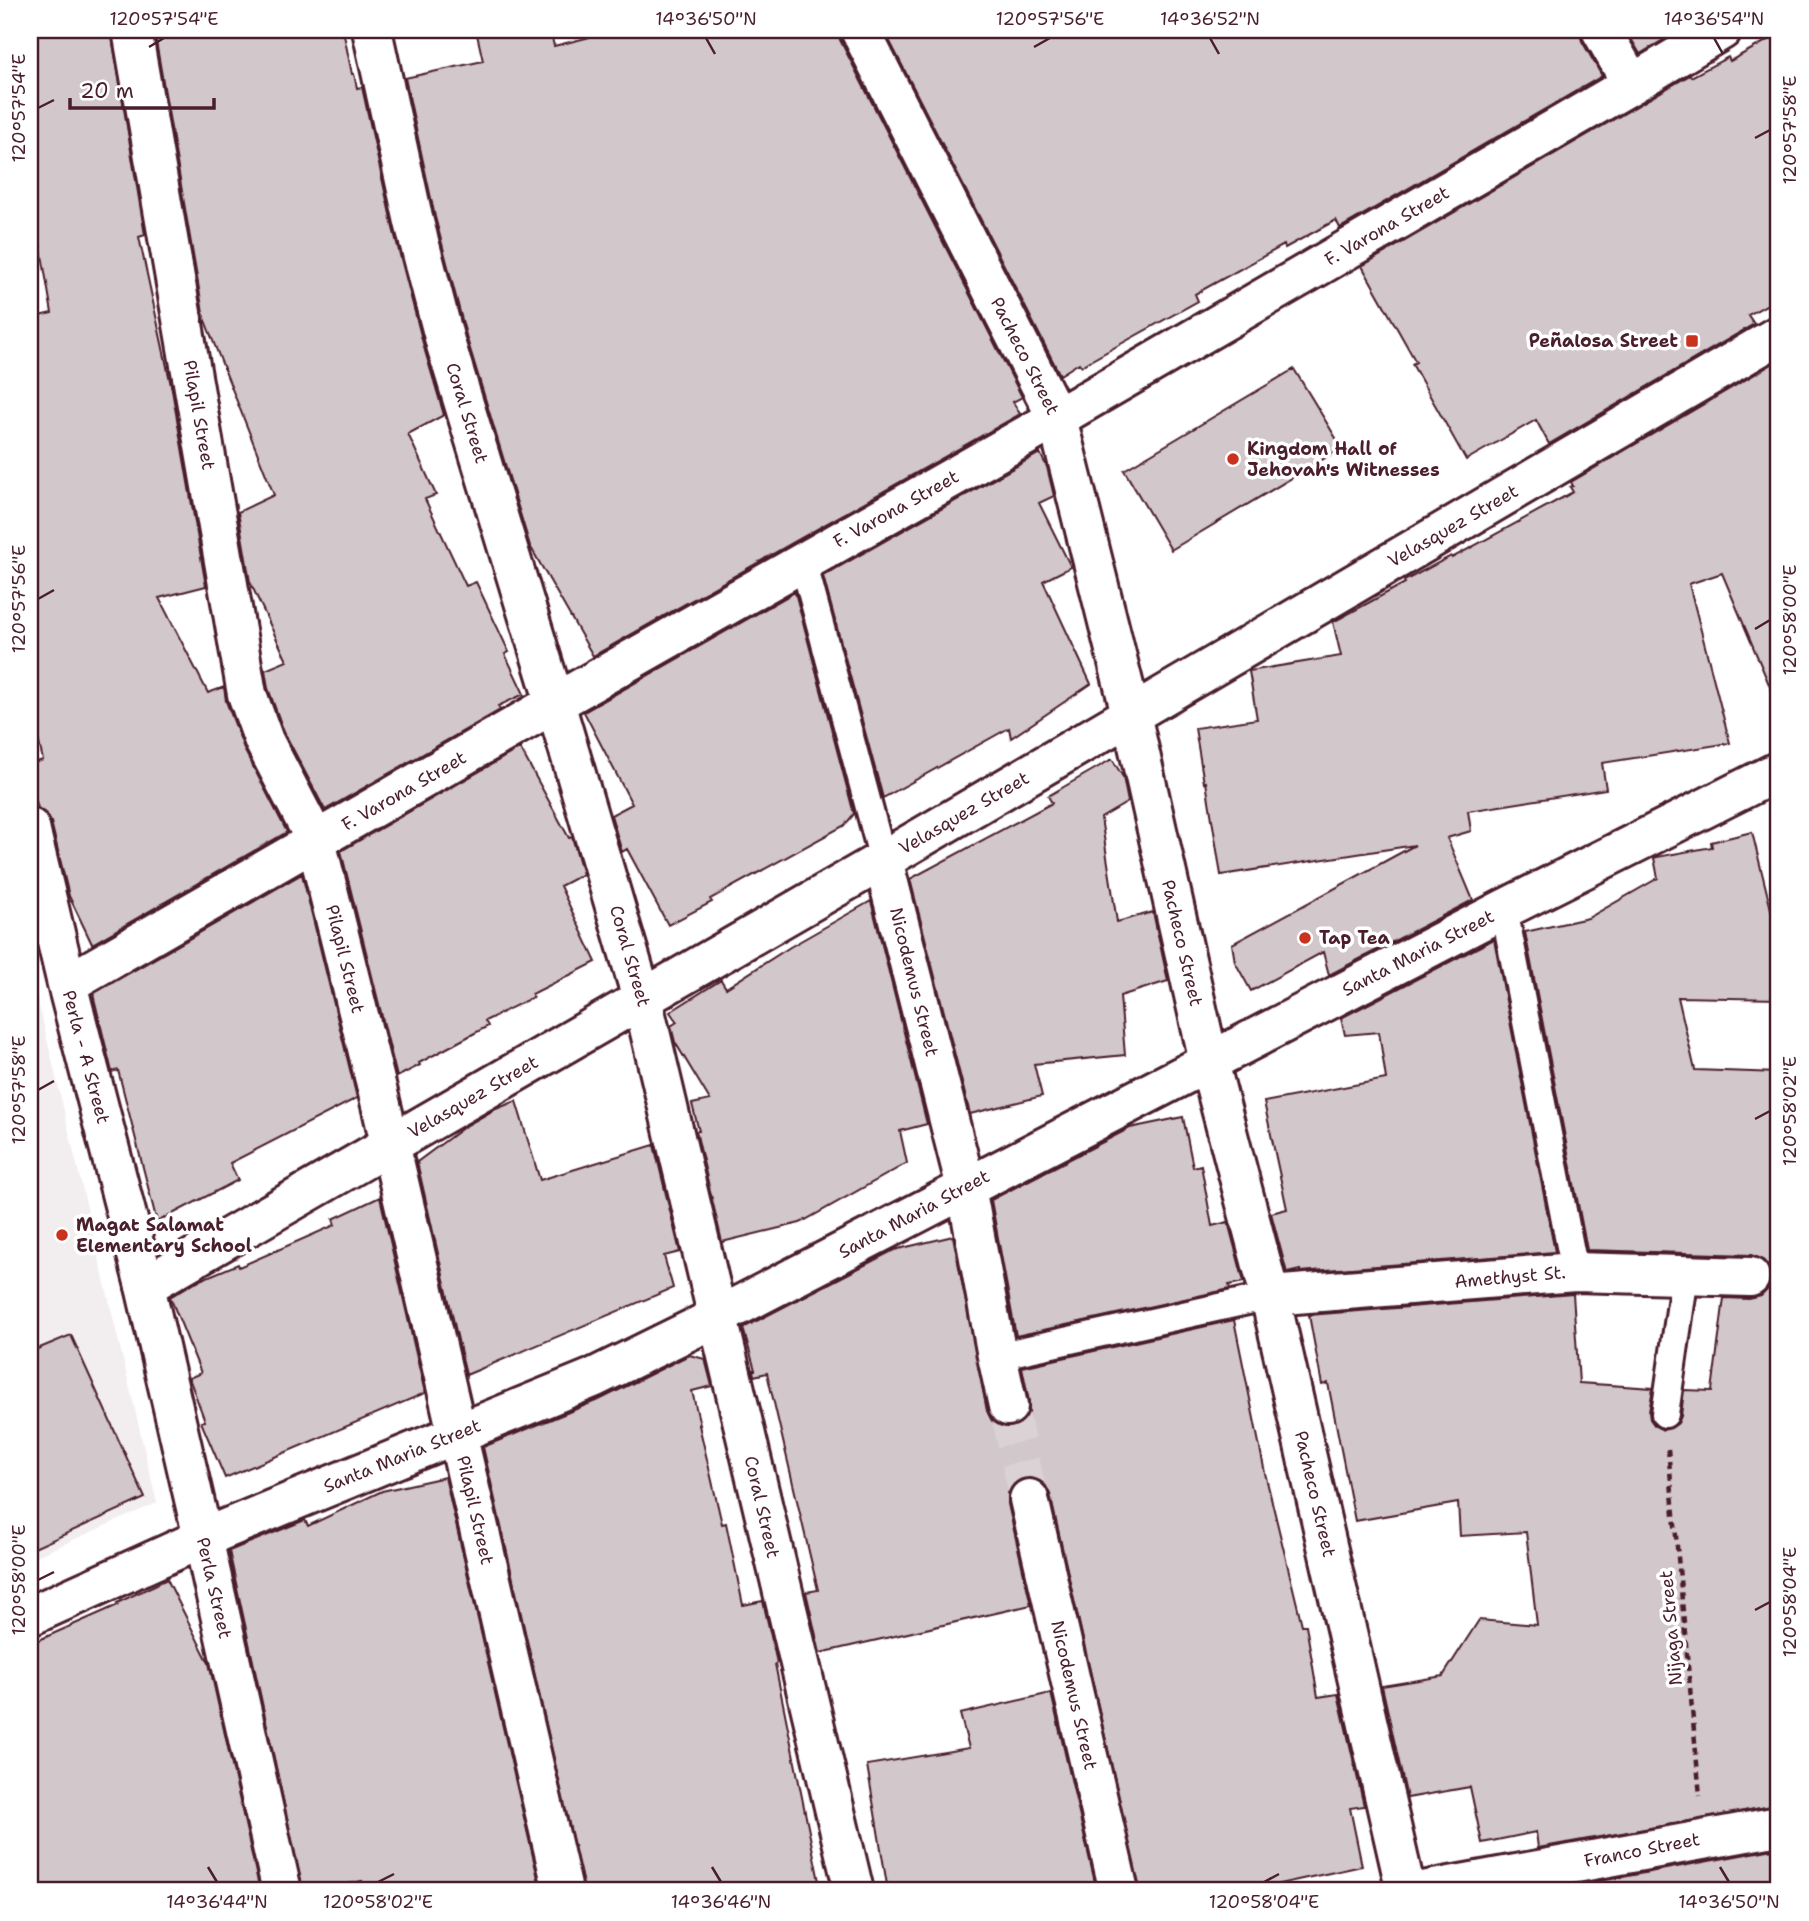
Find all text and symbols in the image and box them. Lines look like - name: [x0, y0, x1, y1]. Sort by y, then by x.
- text: 120°57'54"E: [109, 7, 219, 31]
- text: 14°36'50"N: [655, 7, 757, 31]
- text: 120°57'56"E: [996, 7, 1104, 31]
- text: 14°36'52"N: [1160, 7, 1260, 31]
- text: 14°36'54"N: [1664, 7, 1764, 31]
- text: 120°57'54"E: [7, 53, 31, 163]
- scale bar: [70, 66, 214, 110]
- text: 120°57'58"E: [1778, 75, 1802, 185]
- text: 20 m: [80, 77, 134, 105]
- street label: F. Varona Street: [1320, 181, 1454, 271]
- street label: Pacheco Street: [985, 293, 1065, 419]
- place label: Peñalosa Street: [1529, 329, 1678, 353]
- marker: Peñalosa Street: [1684, 333, 1700, 349]
- street label: Pilapil Street: [178, 358, 221, 472]
- street label: Coral Street: [440, 360, 494, 466]
- place label: Kingdom Hall of Jehovah's Witnesses: [1247, 437, 1440, 482]
- marker: Kingdom Hall of Jehovah's Witnesses: [1225, 451, 1241, 467]
- street label: F. Varona Street: [829, 464, 963, 553]
- street label: Velasquez Street: [1384, 479, 1523, 573]
- text: 120°57'56"E: [7, 545, 31, 653]
- text: 120°58'00"E: [1778, 564, 1802, 676]
- street label: F. Varona Street: [337, 746, 471, 836]
- street label: Velasquez Street: [895, 766, 1034, 860]
- street label: Pacheco Street: [1156, 877, 1208, 1009]
- street label: Pilapil Street: [320, 902, 370, 1016]
- street label: Coral Street: [604, 903, 656, 1010]
- street label: Santa Maria Street: [1338, 904, 1498, 1002]
- street label: Nicodemus Street: [884, 905, 944, 1059]
- place label: Tap Tea: [1319, 926, 1390, 950]
- marker: Tap Tea: [1297, 930, 1313, 946]
- street label: Perla - A Street: [57, 988, 115, 1126]
- text: 120°57'58"E: [7, 1035, 31, 1145]
- street label: Velasquez Street: [404, 1050, 543, 1144]
- text: 120°58'02"E: [1778, 1056, 1802, 1166]
- street label: Santa Maria Street: [834, 1164, 994, 1264]
- place label: Magat Salamat Elementary School: [76, 1213, 252, 1258]
- marker: Magat Salamat Elementary School: [54, 1227, 70, 1243]
- street label: Amethyst St.: [1453, 1260, 1567, 1294]
- street label: Santa Maria Street: [320, 1413, 484, 1499]
- street label: Pacheco Street: [1289, 1428, 1341, 1560]
- street label: Pilapil Street: [451, 1453, 499, 1567]
- street label: Coral Street: [739, 1453, 785, 1561]
- text: 120°58'00"E: [7, 1524, 31, 1636]
- street label: Perla Street: [191, 1535, 237, 1641]
- text: 120°58'04"E: [1778, 1547, 1802, 1657]
- street label: Nijaga Street: [1654, 1569, 1688, 1687]
- street label: Nicodemus Street: [1045, 1618, 1103, 1772]
- street label: Franco Street: [1582, 1827, 1702, 1873]
- text: 14°36'44"N: [166, 1890, 268, 1914]
- text: 120°58'02"E: [323, 1890, 433, 1914]
- text: 14°36'46"N: [671, 1890, 771, 1914]
- text: 120°58'04"E: [1209, 1890, 1319, 1914]
- text: 14°36'50"N: [1678, 1890, 1780, 1914]

